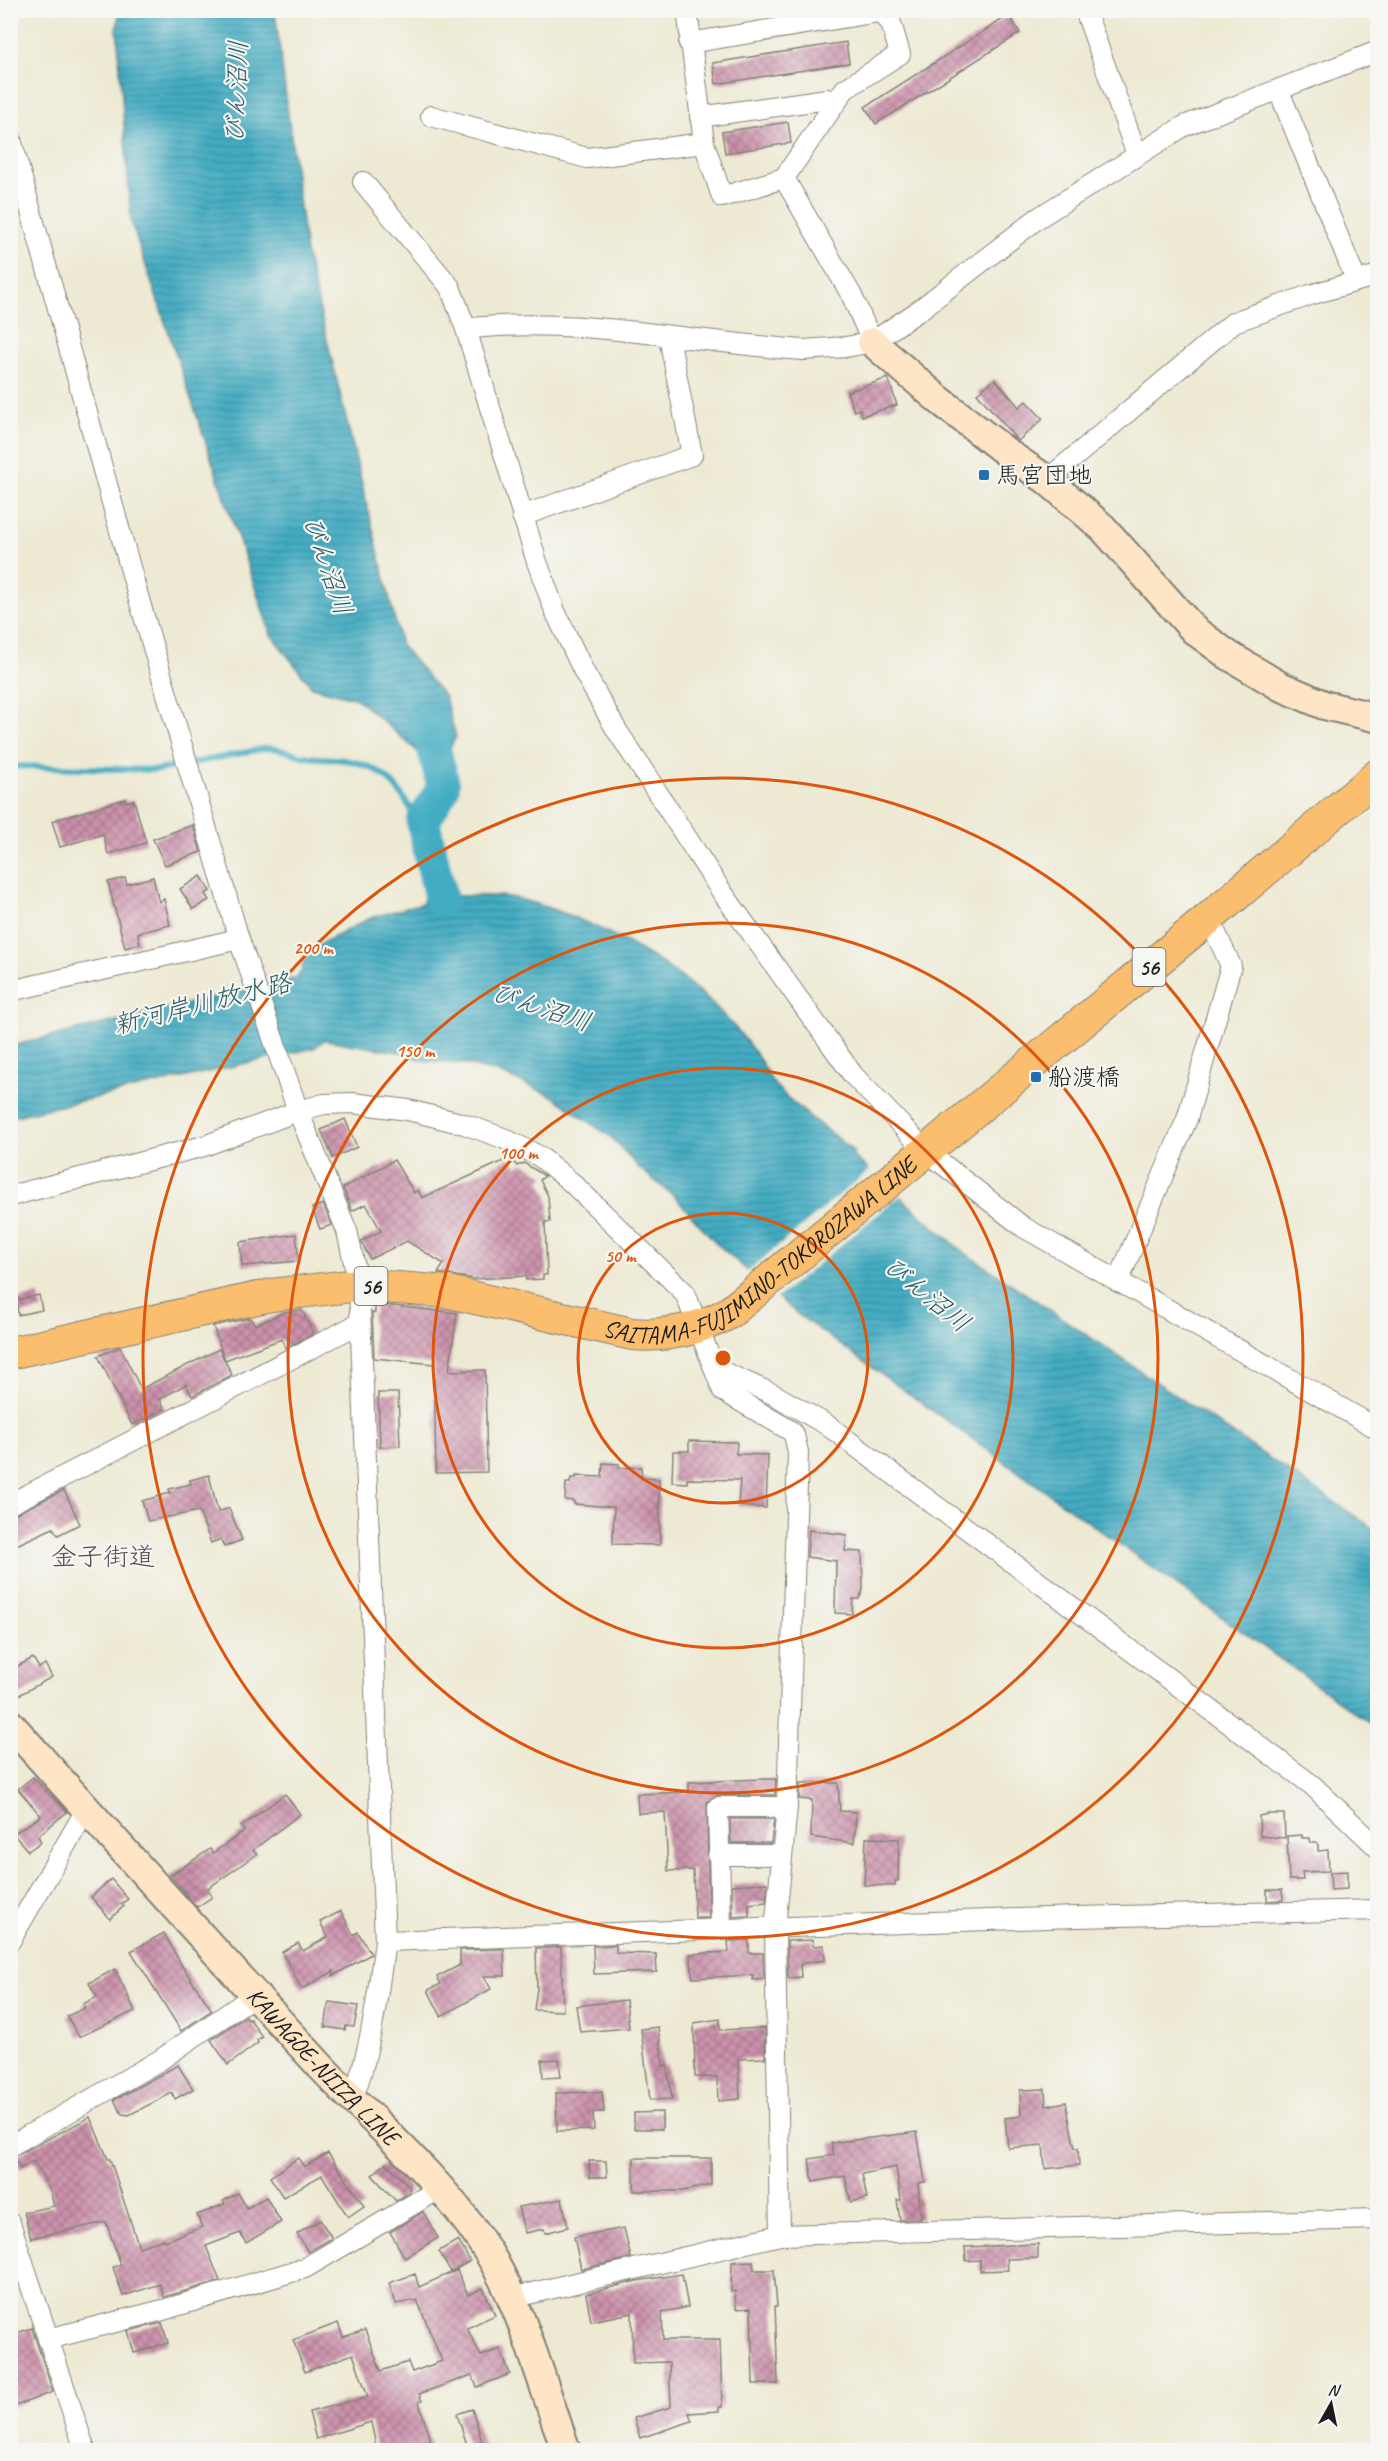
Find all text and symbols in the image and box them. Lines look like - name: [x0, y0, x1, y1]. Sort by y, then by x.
- water label: びん沼川: [218, 39, 255, 145]
- place label: 馬宮団地: [996, 460, 1092, 490]
- marker: 馬宮団地: [977, 468, 991, 482]
- water label: びん沼川: [295, 511, 360, 620]
- text: 200 m: [294, 937, 334, 959]
- road number: 56: [1132, 948, 1166, 986]
- water label: 新河岸川放水路: [110, 965, 296, 1042]
- water label: びん沼川: [486, 976, 595, 1039]
- text: 150 m: [396, 1040, 436, 1062]
- place label: 船渡橋: [1048, 1062, 1120, 1092]
- marker: 船渡橋: [1029, 1070, 1043, 1084]
- text: 100 m: [499, 1142, 539, 1164]
- street label: SAITAMA-FUJIMINO-TOKOROZAWA LINE: [600, 1148, 925, 1351]
- text: 50 m: [605, 1245, 637, 1267]
- water label: びん沼川: [876, 1249, 977, 1340]
- road number: 56: [354, 1267, 388, 1305]
- centre of rings: [713, 1348, 733, 1368]
- district label: 金子街道: [51, 1540, 155, 1573]
- street label: KAWAGOE-NIIZA LINE: [241, 1981, 408, 2154]
- north arrow: [1301, 2374, 1361, 2434]
- text: N: [1327, 2380, 1343, 2401]

